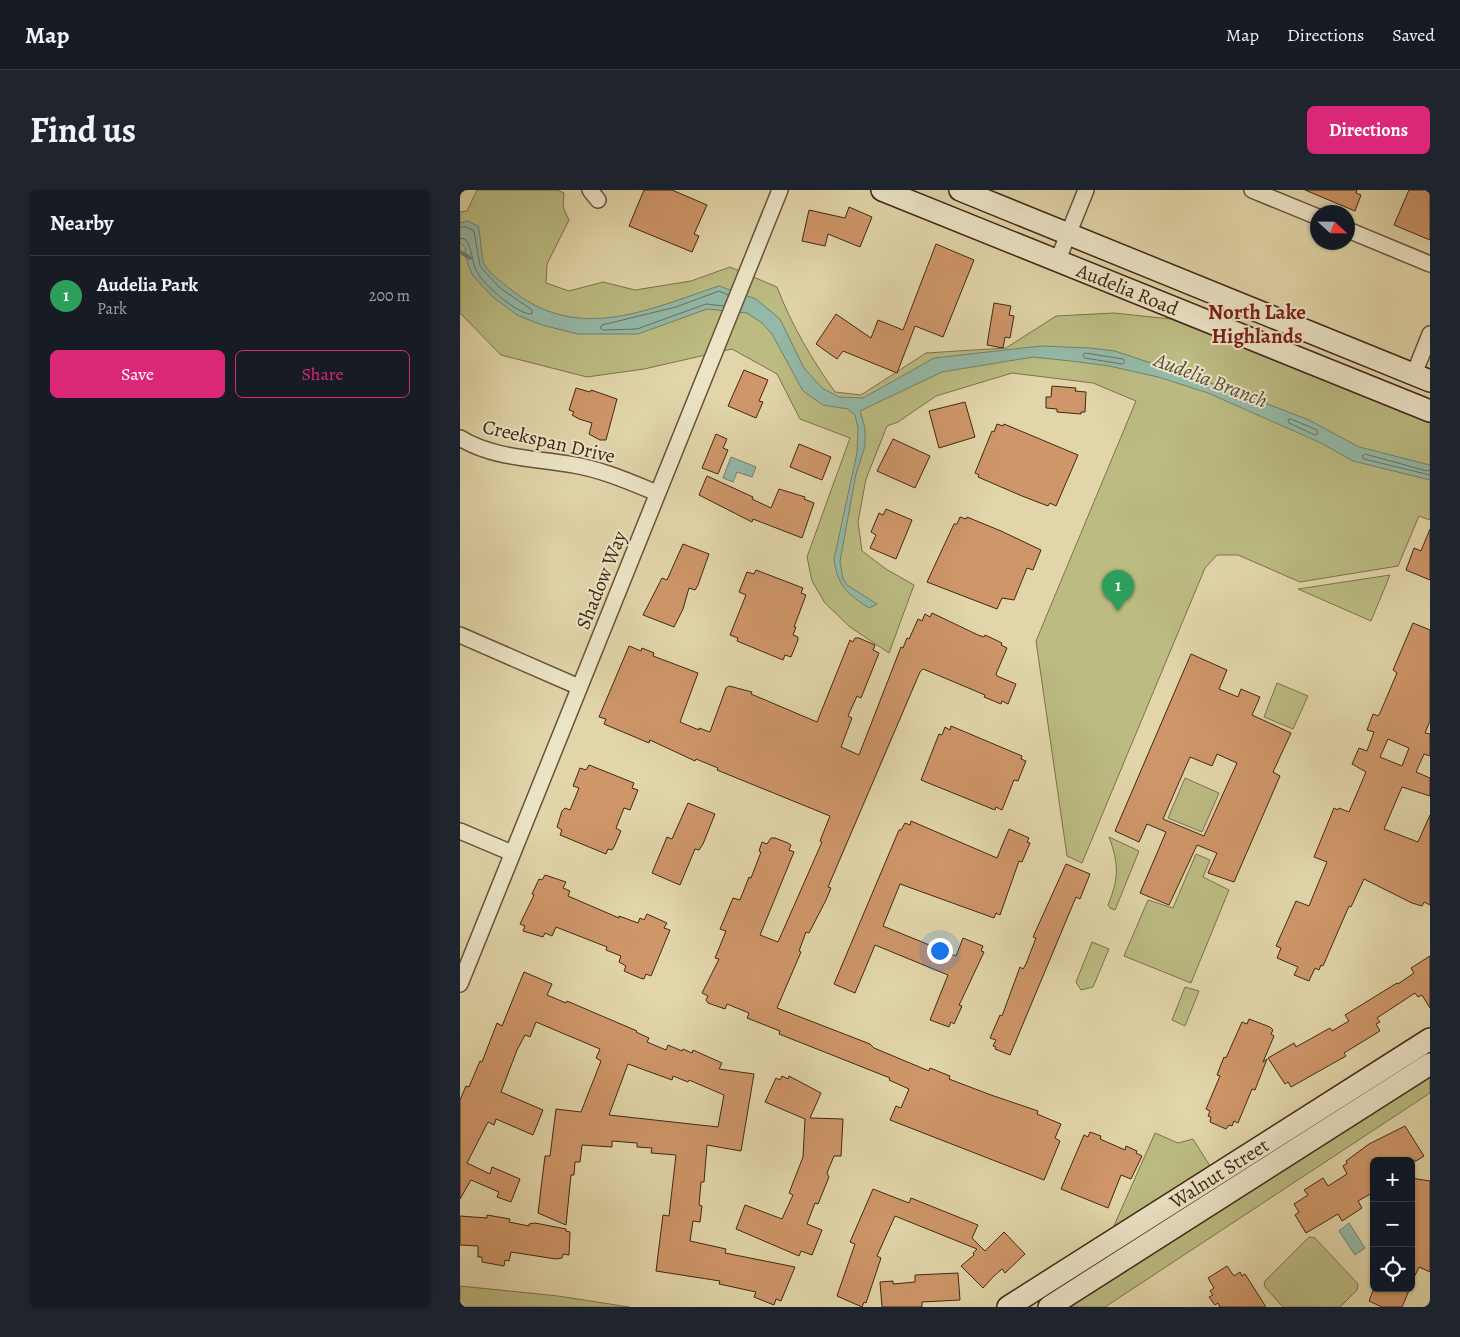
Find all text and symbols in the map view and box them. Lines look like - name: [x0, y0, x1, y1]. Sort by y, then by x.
- text: Map: [25, 19, 69, 51]
- text: Map: [1226, 23, 1259, 47]
- text: Directions: [1287, 23, 1364, 47]
- text: Saved: [1392, 23, 1435, 47]
- text: Find us: [30, 106, 136, 154]
- button: Directions: [1307, 106, 1430, 154]
- north arrow: [1310, 205, 1355, 250]
- text: Nearby: [50, 209, 113, 237]
- street label: Audelia Road: [1072, 257, 1183, 322]
- text: Audelia Park: [97, 272, 198, 298]
- text: 1: [63, 285, 69, 307]
- text: 200 m: [369, 285, 410, 307]
- text: Park: [97, 298, 127, 320]
- district label: North Lake Highlands: [1208, 298, 1306, 350]
- water label: Audelia Branch: [1149, 345, 1272, 414]
- button: Save: [50, 350, 225, 398]
- button: Share: [235, 350, 410, 398]
- street label: Creekspan Drive: [480, 413, 618, 470]
- street label: Shadow Way: [570, 526, 634, 633]
- pin: 1: [1102, 570, 1134, 611]
- your location: [927, 938, 953, 964]
- street label: Walnut Street: [1164, 1132, 1275, 1216]
- map controls: [1370, 1157, 1415, 1292]
- button: +: [1370, 1157, 1415, 1202]
- button: −: [1370, 1202, 1415, 1247]
- button: locate: [1370, 1247, 1415, 1292]

